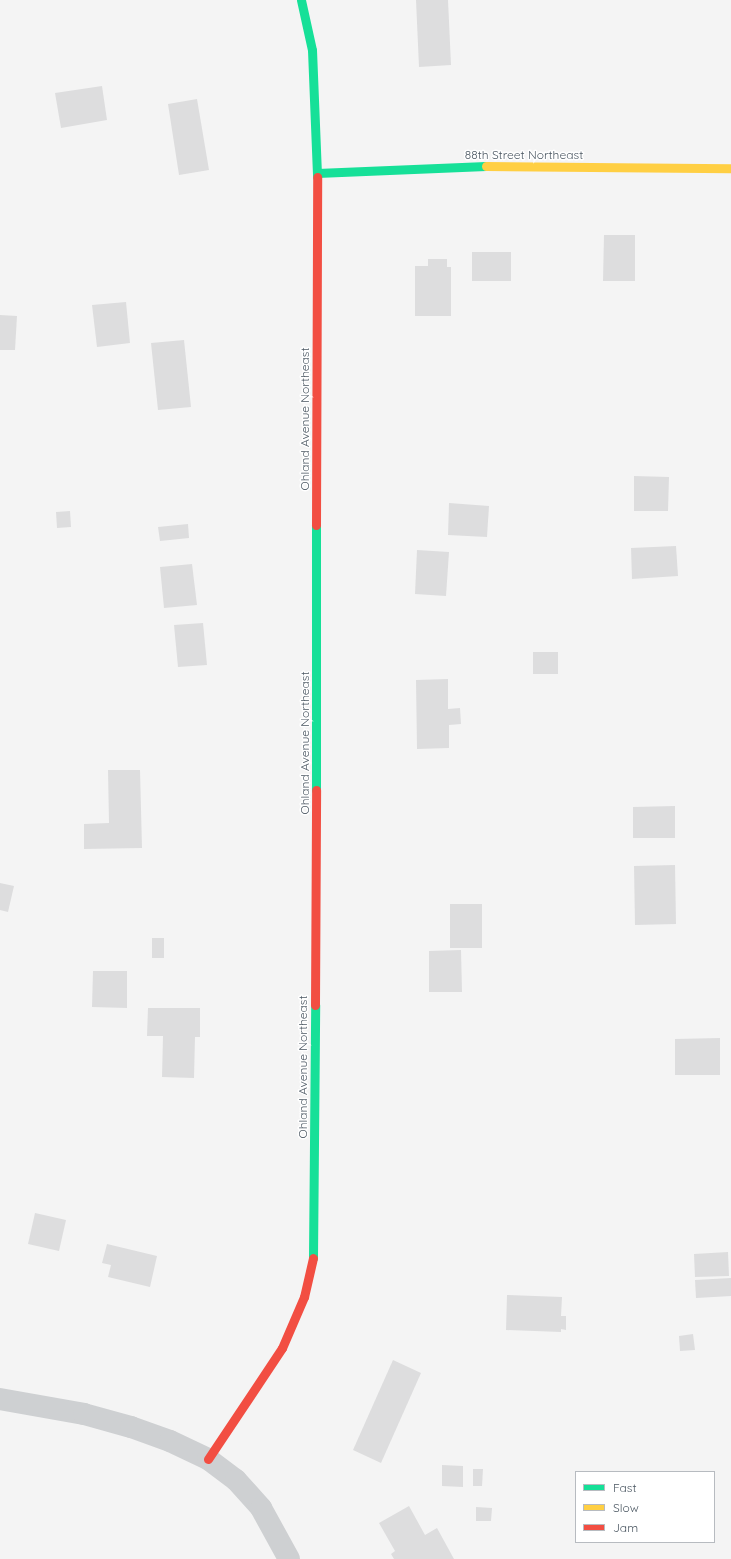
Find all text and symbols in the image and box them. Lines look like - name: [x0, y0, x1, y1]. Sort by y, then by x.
- street label: 88th Street Northeast: [465, 148, 583, 162]
- street label: Ohland Avenue Northeast: [298, 347, 312, 491]
- street label: Ohland Avenue Northeast: [298, 671, 312, 815]
- street label: Ohland Avenue Northeast: [296, 995, 310, 1139]
- legend: [575, 1471, 715, 1543]
- text: Fast: [613, 1480, 637, 1495]
- text: Slow: [613, 1500, 639, 1515]
- text: Jam: [613, 1520, 638, 1535]

